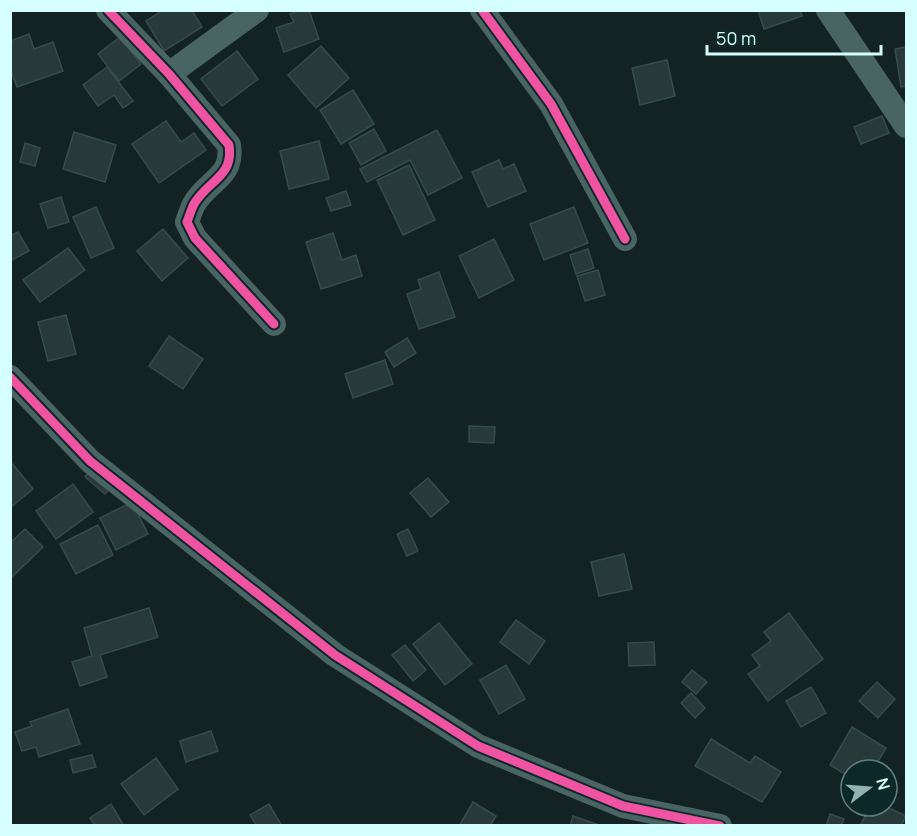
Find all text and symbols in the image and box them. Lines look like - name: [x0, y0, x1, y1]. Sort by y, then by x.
- scale bar: [707, 18, 881, 56]
- text: 50 m: [716, 26, 756, 50]
- north arrow: [839, 758, 899, 818]
- text: N: [871, 775, 896, 792]

